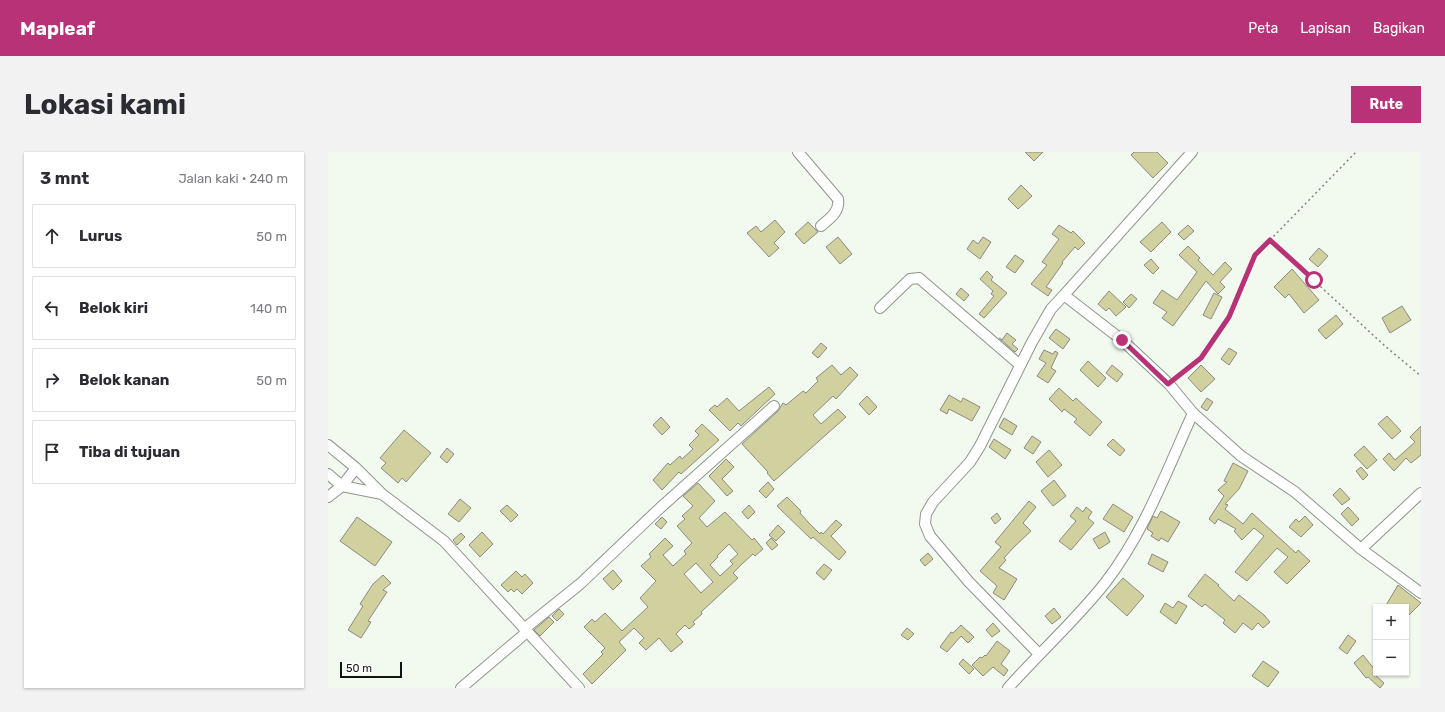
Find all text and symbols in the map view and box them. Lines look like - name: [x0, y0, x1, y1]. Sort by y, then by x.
- text: Mapleaf: [20, 17, 95, 40]
- text: Peta: [1248, 20, 1278, 37]
- text: Lapisan: [1300, 20, 1351, 37]
- text: Bagikan: [1373, 20, 1425, 37]
- button: Rute: [1351, 86, 1421, 123]
- text: Lokasi kami: [24, 88, 186, 121]
- text: 3 mnt: [40, 168, 89, 188]
- text: Jalan kaki · 240 m: [178, 171, 288, 186]
- icon: ahead: [41, 225, 63, 247]
- text: Lurus: [79, 227, 122, 245]
- text: 50 m: [256, 229, 287, 244]
- route start: [1305, 271, 1323, 289]
- icon: left: [41, 297, 63, 319]
- text: Belok kiri: [79, 299, 148, 317]
- text: 140 m: [250, 301, 287, 316]
- route end: [1113, 331, 1131, 349]
- icon: right: [41, 369, 63, 391]
- text: Belok kanan: [79, 371, 169, 389]
- text: 50 m: [256, 373, 287, 388]
- icon: arrive: [41, 441, 63, 463]
- text: Tiba di tujuan: [79, 443, 180, 461]
- map controls: [1373, 604, 1409, 676]
- button: +: [1373, 604, 1409, 640]
- button: −: [1373, 640, 1409, 676]
- scale bar: [340, 660, 402, 679]
- text: 50 m: [346, 662, 372, 675]

